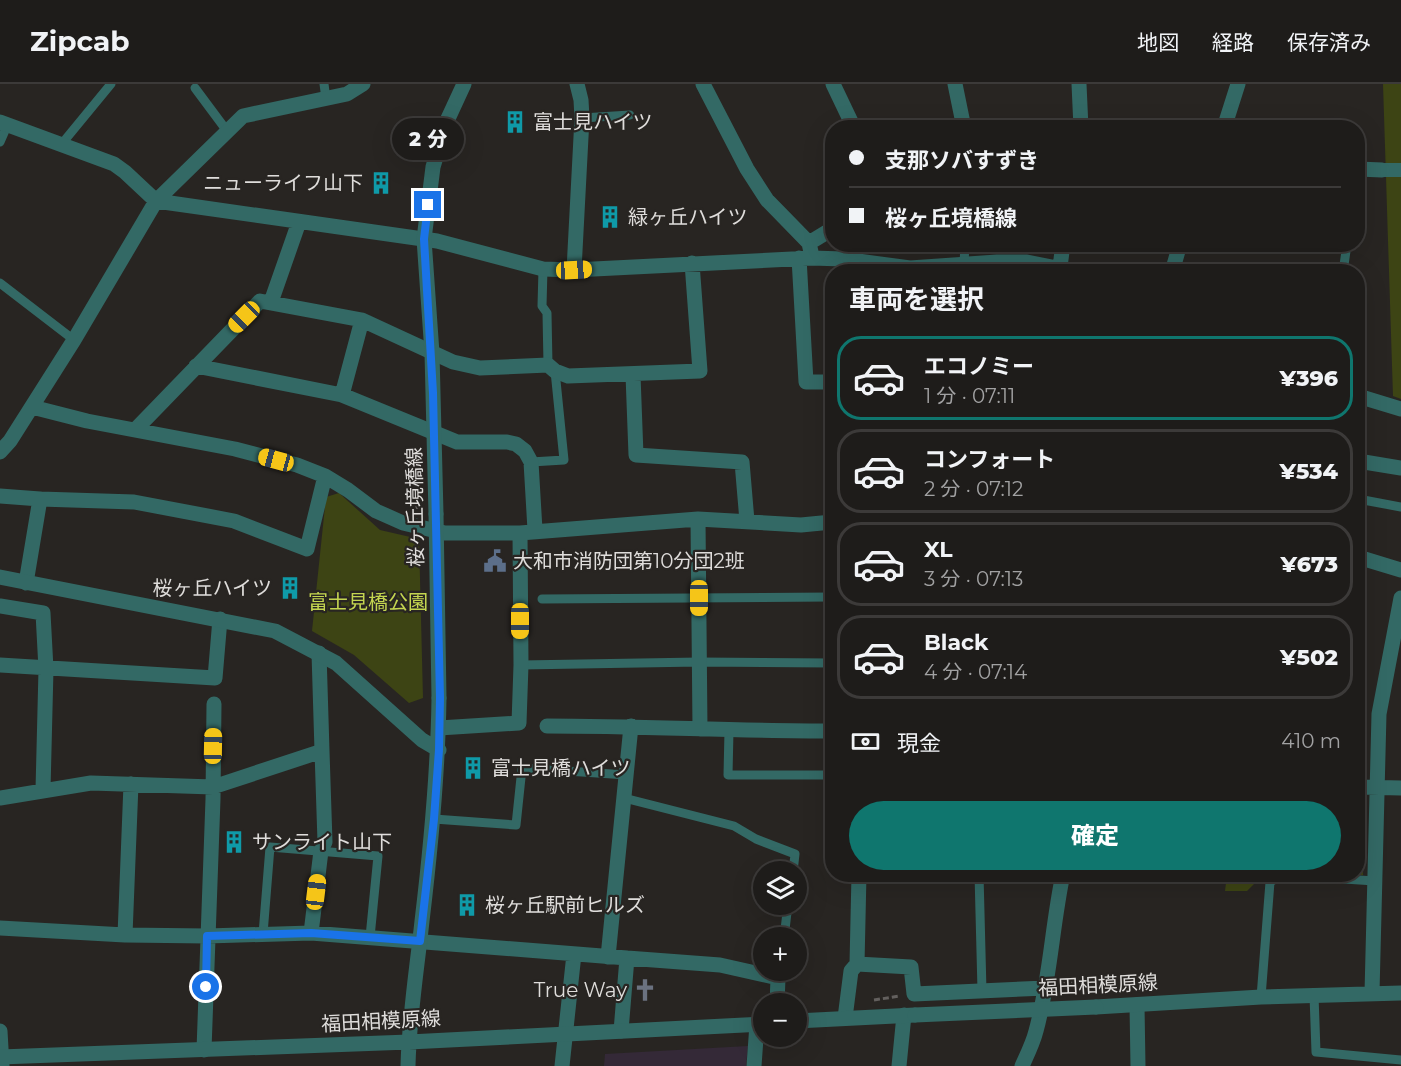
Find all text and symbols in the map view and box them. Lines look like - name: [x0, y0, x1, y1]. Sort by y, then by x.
- text: Zipcab: [30, 24, 130, 58]
- text: 地図: [1137, 30, 1179, 55]
- text: 経路: [1212, 30, 1254, 55]
- text: 保存済み: [1287, 30, 1371, 55]
- building icon: 富士見ハイツ: [502, 109, 528, 135]
- place label: 富士見ハイツ: [533, 110, 653, 134]
- callout: 2 分: [392, 118, 464, 160]
- text: 2 分: [409, 127, 447, 151]
- text: 支那ソバすずき: [885, 147, 1039, 174]
- building icon: ニューライフ山下: [368, 170, 394, 196]
- place label: ニューライフ山下: [203, 171, 363, 195]
- route end: [414, 191, 441, 218]
- building icon: 緑ヶ丘ハイツ: [597, 204, 623, 230]
- place label: 緑ヶ丘ハイツ: [628, 205, 748, 229]
- text: 桜ヶ丘境橋線: [885, 205, 1017, 232]
- car: [556, 260, 592, 280]
- text: 車両を選択: [849, 283, 984, 316]
- car: [225, 298, 263, 336]
- icon: car: [852, 351, 906, 405]
- text: エコノミー: [924, 353, 1034, 380]
- text: ¥396: [1279, 365, 1338, 392]
- text: 1 分 · 07:11: [924, 384, 1015, 408]
- icon: car: [852, 444, 906, 498]
- text: コンフォート: [924, 446, 1055, 473]
- car: [256, 447, 296, 473]
- street label: 桜ヶ丘境橋線: [402, 447, 428, 567]
- text: ¥534: [1280, 458, 1338, 485]
- text: 2 分 · 07:12: [924, 477, 1023, 501]
- text: XL: [924, 536, 953, 563]
- icon: car: [852, 537, 906, 591]
- public building icon: 大和市消防団第10分団2班: [482, 548, 508, 574]
- place label: 大和市消防団第10分団2班: [513, 549, 745, 573]
- text: ¥673: [1280, 551, 1338, 578]
- text: 3 分 · 07:13: [924, 567, 1023, 591]
- building icon: 桜ヶ丘ハイツ: [277, 575, 303, 601]
- place label: 桜ヶ丘ハイツ: [152, 576, 272, 600]
- car: [690, 580, 708, 616]
- park label: 富士見橋公園: [308, 590, 428, 614]
- car: [511, 603, 529, 639]
- text: Black: [924, 629, 988, 656]
- icon: car: [852, 630, 906, 684]
- text: ¥502: [1280, 644, 1338, 671]
- text: 4 分 · 07:14: [924, 660, 1027, 684]
- icon: cash: [849, 725, 882, 758]
- car: [204, 728, 222, 764]
- text: 410 m: [1281, 729, 1341, 753]
- text: 現金: [897, 730, 941, 757]
- building icon: 富士見橋ハイツ: [460, 755, 486, 781]
- place label: 富士見橋ハイツ: [491, 756, 631, 780]
- button: 確定: [849, 801, 1341, 870]
- building icon: サンライト山下: [221, 829, 247, 855]
- place label: サンライト山下: [252, 830, 392, 854]
- map controls: [753, 861, 807, 1047]
- button: layers: [753, 861, 807, 915]
- car: [305, 873, 327, 911]
- building icon: 桜ヶ丘駅前ヒルズ: [454, 892, 480, 918]
- place label: 桜ヶ丘駅前ヒルズ: [485, 893, 645, 917]
- button: +: [753, 927, 807, 981]
- street label: 福田相模原線: [1037, 970, 1159, 1000]
- route start: [192, 973, 219, 1000]
- church icon: True Way: [632, 977, 658, 1003]
- place label: True Way: [534, 978, 627, 1002]
- button: −: [753, 993, 807, 1047]
- street label: 福田相模原線: [320, 1006, 442, 1036]

